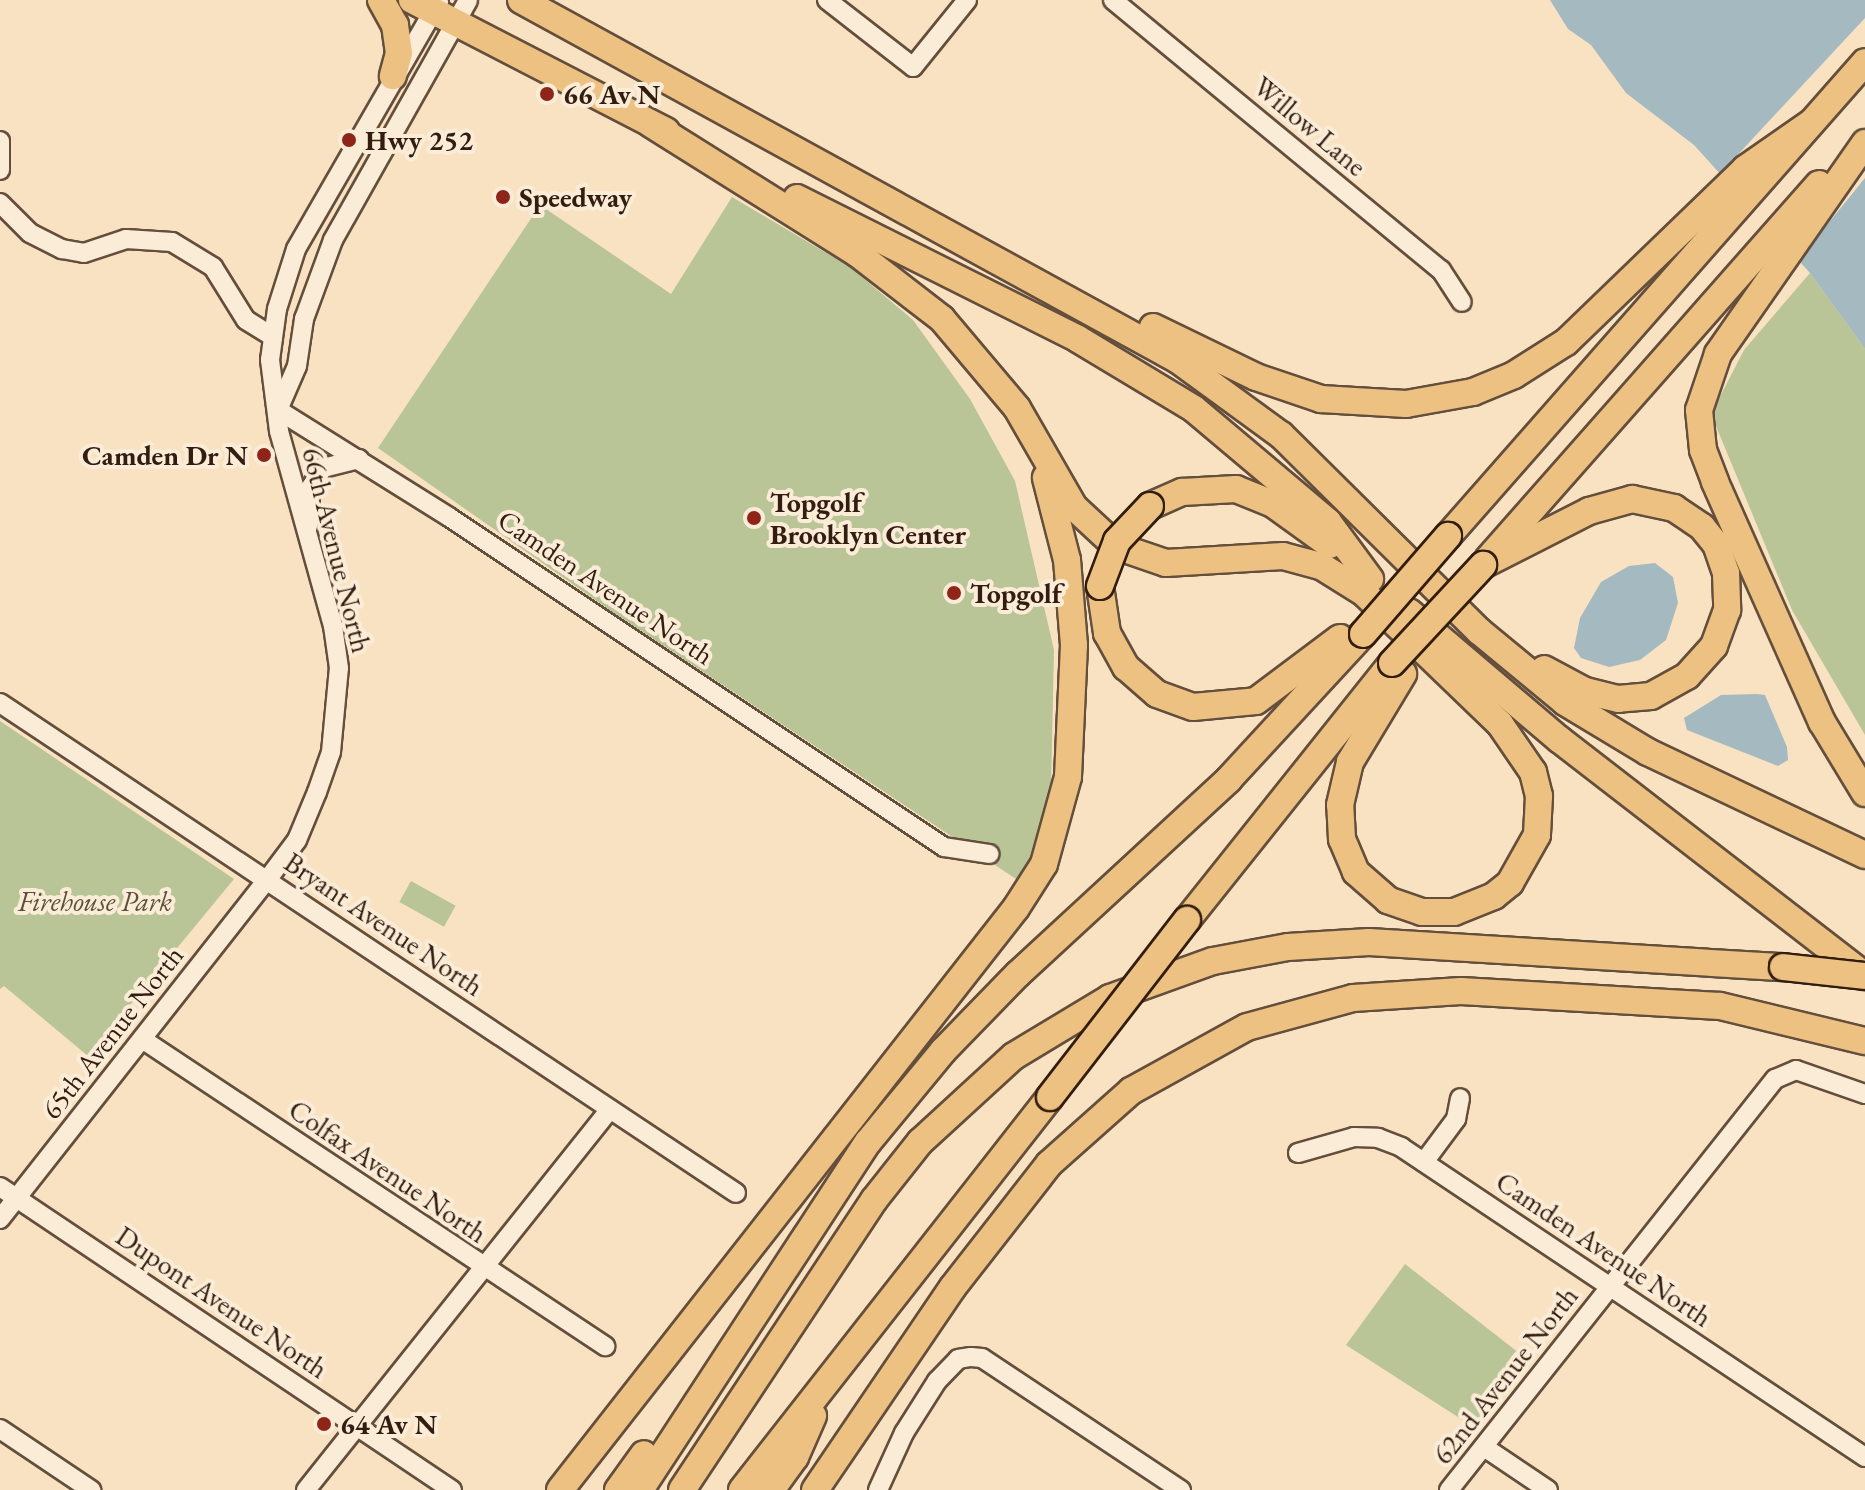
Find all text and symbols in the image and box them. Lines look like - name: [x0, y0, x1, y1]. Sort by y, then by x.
- street label: Willow Lane: [1247, 69, 1373, 183]
- place label: 66 Av N: [563, 77, 660, 111]
- marker: 66 Av N: [538, 85, 556, 103]
- place label: Hwy 252: [365, 123, 473, 157]
- marker: Hwy 252: [340, 131, 358, 149]
- place label: Speedway: [519, 180, 632, 214]
- marker: Speedway: [494, 188, 512, 206]
- place label: Camden Dr N: [82, 438, 248, 472]
- street label: 66th Avenue North: [295, 444, 379, 656]
- marker: Camden Dr N: [255, 446, 273, 464]
- place label: Topgolf Brooklyn Center: [770, 485, 966, 551]
- street label: Camden Avenue North: [492, 502, 720, 672]
- marker: Topgolf Brooklyn Center: [745, 509, 763, 527]
- place label: Topgolf: [970, 576, 1062, 610]
- marker: Topgolf: [945, 584, 963, 602]
- street label: Bryant Avenue North: [278, 845, 490, 1003]
- park label: Firehouse Park: [18, 884, 172, 918]
- street label: 65th Avenue North: [34, 939, 190, 1125]
- street label: Colfax Avenue North: [283, 1092, 493, 1250]
- street label: Camden Avenue North: [1490, 1164, 1718, 1334]
- street label: Dupont Avenue North: [110, 1219, 334, 1385]
- street label: 62nd Avenue North: [1425, 1280, 1585, 1470]
- place label: 64 Av N: [340, 1407, 437, 1441]
- marker: 64 Av N: [315, 1415, 333, 1433]

